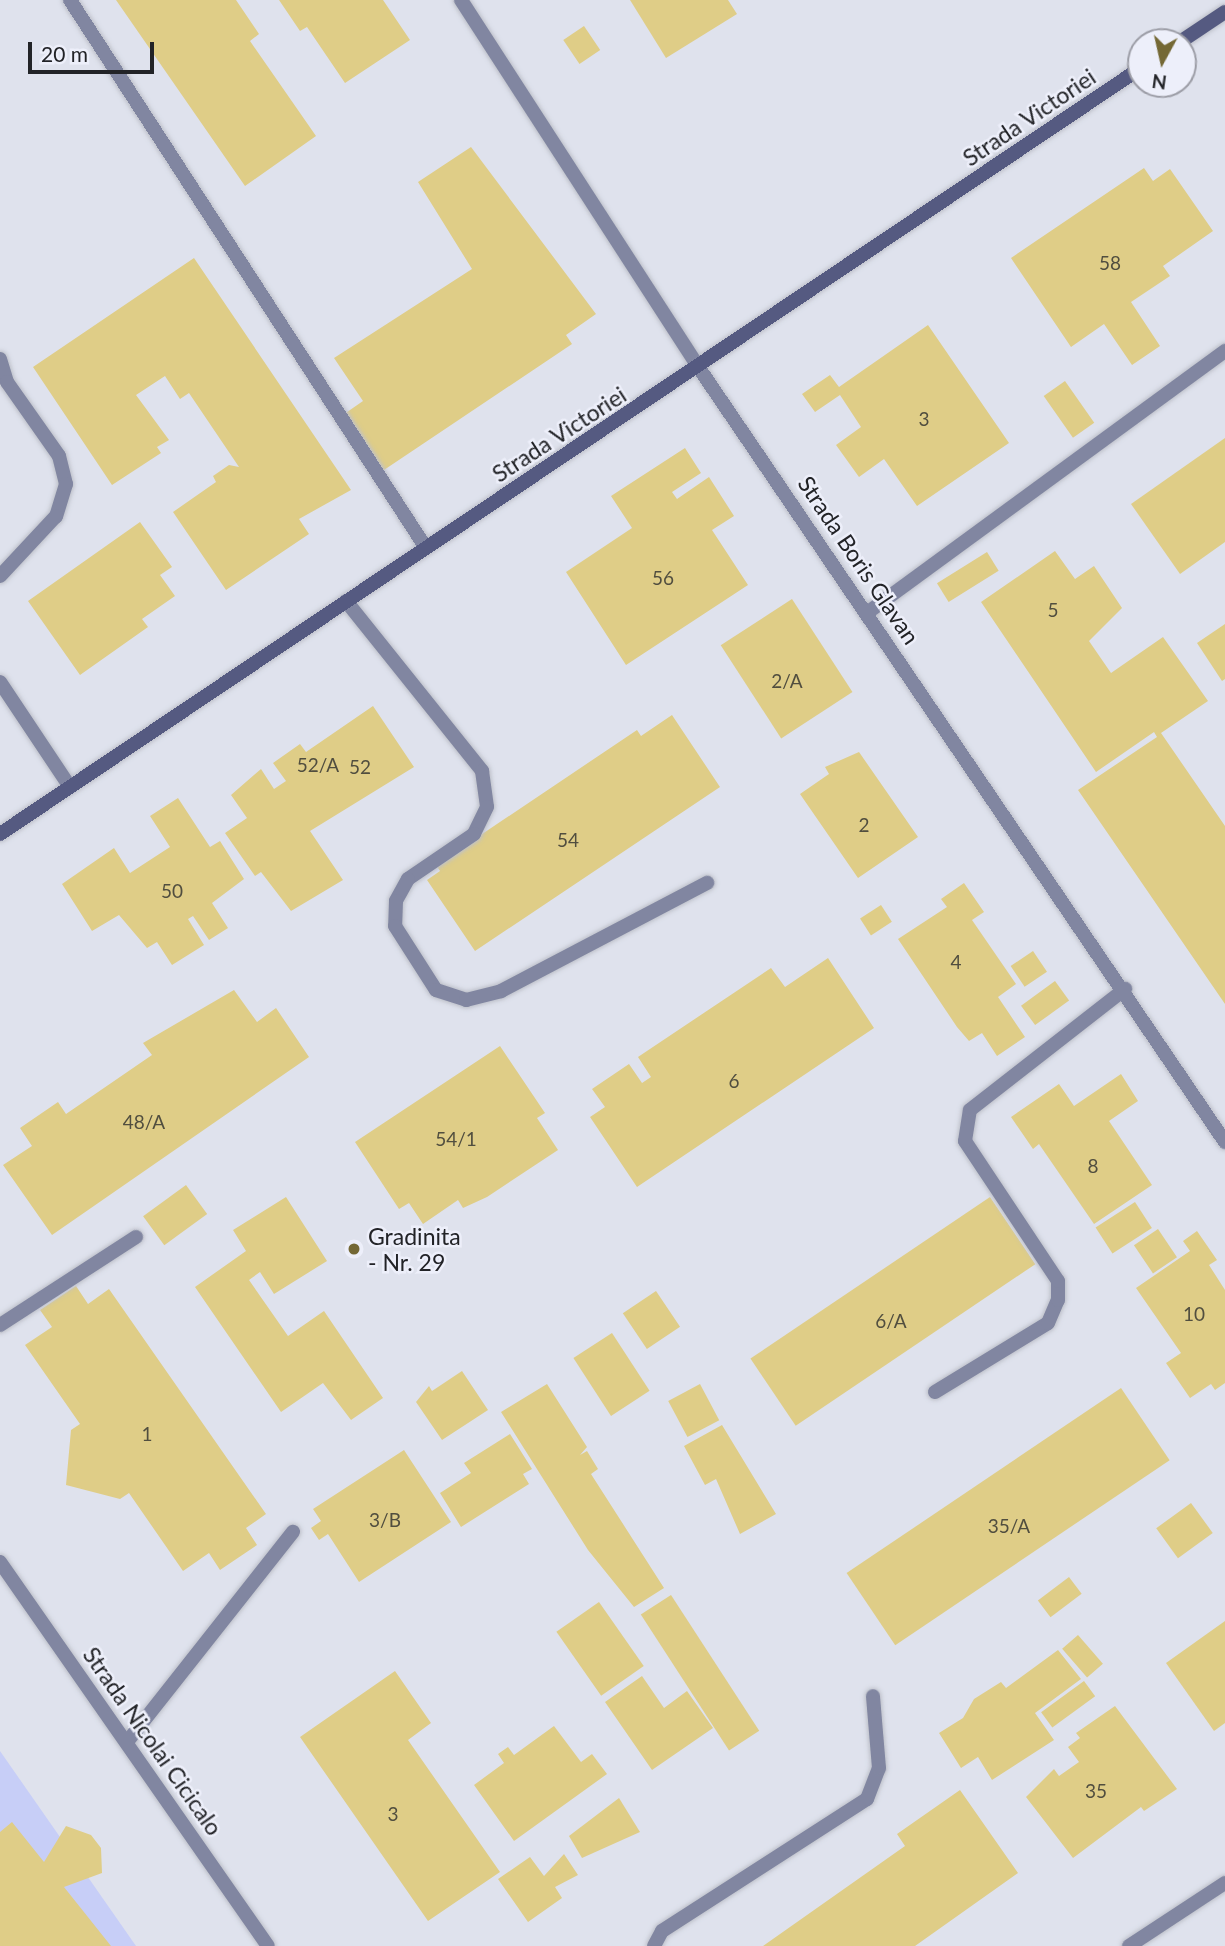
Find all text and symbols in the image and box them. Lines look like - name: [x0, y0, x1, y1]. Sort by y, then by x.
- scale bar: [32, 28, 158, 72]
- north arrow: [1127, 28, 1197, 98]
- text: 20 m: [41, 41, 88, 66]
- street label: Strada Victoriei: [957, 62, 1101, 172]
- text: N: [1150, 70, 1168, 95]
- house number: 58: [1099, 252, 1121, 274]
- street label: Strada Victoriei: [487, 380, 631, 488]
- house number: 3: [918, 408, 930, 430]
- street label: Strada Boris Glavan: [793, 471, 925, 649]
- house number: 56: [652, 567, 674, 589]
- house number: 5: [1047, 599, 1059, 621]
- house number: 2/A: [771, 670, 803, 692]
- house number: 52/A: [297, 754, 339, 776]
- house number: 52: [349, 756, 371, 778]
- house number: 2: [858, 814, 870, 836]
- house number: 54: [557, 829, 579, 851]
- house number: 50: [161, 880, 183, 902]
- house number: 4: [950, 951, 962, 973]
- house number: 6: [728, 1070, 740, 1092]
- house number: 48/A: [123, 1111, 165, 1133]
- house number: 54/1: [435, 1128, 477, 1150]
- house number: 8: [1087, 1155, 1099, 1177]
- place label: Gradinita - Nr. 29: [368, 1222, 461, 1276]
- marker: Gradinita - Nr. 29: [346, 1241, 362, 1257]
- house number: 10: [1183, 1303, 1205, 1325]
- house number: 6/A: [875, 1310, 907, 1332]
- house number: 1: [141, 1423, 153, 1445]
- house number: 3/B: [369, 1509, 401, 1531]
- house number: 35/A: [988, 1515, 1030, 1537]
- street label: Strada Nicolai Cicicalo: [78, 1642, 228, 1840]
- house number: 35: [1085, 1780, 1107, 1802]
- house number: 3: [387, 1803, 399, 1825]

